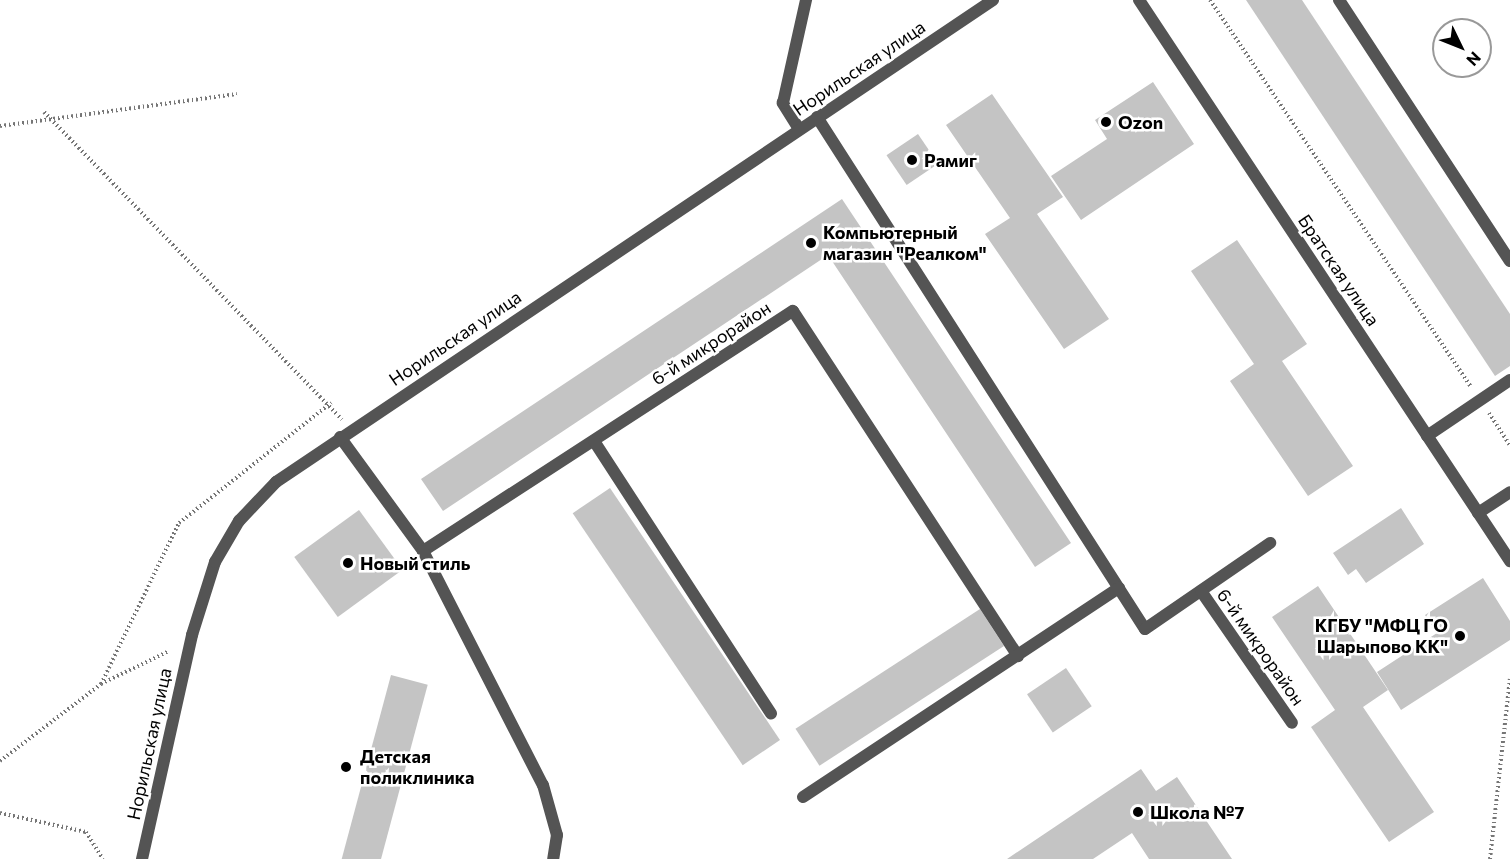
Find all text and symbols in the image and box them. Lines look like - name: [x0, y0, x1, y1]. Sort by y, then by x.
- street label: Норильская улица: [789, 16, 929, 120]
- north arrow: [1432, 18, 1492, 78]
- text: N: [1463, 48, 1485, 70]
- place label: Ozon: [1118, 111, 1163, 133]
- marker: Ozon: [1099, 115, 1113, 129]
- place label: Рамиг: [924, 149, 977, 171]
- marker: Рамиг: [905, 153, 919, 167]
- street label: Братская улица: [1294, 210, 1384, 330]
- place label: Компьютерный магазин "Реалком": [823, 222, 987, 264]
- marker: Компьютерный магазин "Реалком": [804, 236, 818, 250]
- street label: Норильская улица: [385, 286, 525, 390]
- street label: 6-й микрорайон: [647, 296, 775, 390]
- place label: Новый стиль: [360, 552, 470, 574]
- marker: Новый стиль: [341, 556, 355, 570]
- street label: 6-й микрорайон: [1213, 584, 1309, 710]
- place label: КГБУ "МФЦ ГО Шарыпово КК": [1315, 615, 1448, 658]
- marker: КГБУ "МФЦ ГО Шарыпово КК": [1453, 629, 1467, 643]
- street label: Норильская улица: [122, 666, 176, 822]
- place label: Детская поликлиника: [360, 746, 474, 789]
- marker: Детская поликлиника: [337, 758, 355, 776]
- place label: Школа №7: [1150, 801, 1244, 823]
- marker: Школа №7: [1131, 805, 1145, 819]

